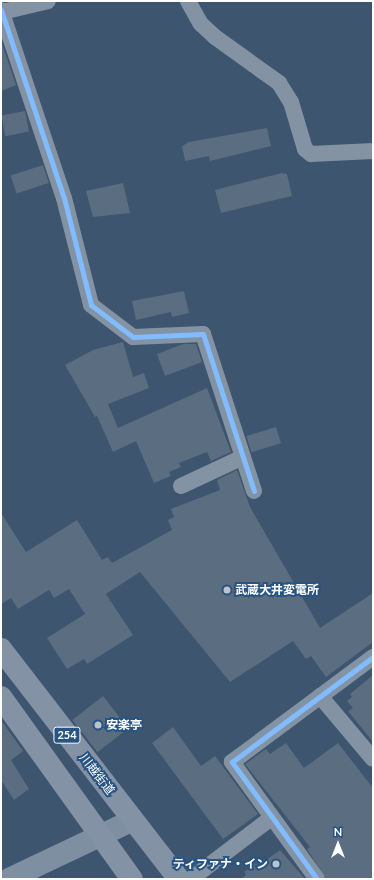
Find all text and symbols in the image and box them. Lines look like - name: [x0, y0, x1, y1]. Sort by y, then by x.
- place label: 武蔵大井変電所: [235, 583, 319, 597]
- marker: 武蔵大井変電所: [222, 585, 232, 595]
- place label: 安楽亭: [106, 718, 142, 732]
- marker: 安楽亭: [93, 720, 103, 730]
- road number: 254: [53, 726, 81, 744]
- street label: 川越街道: [77, 751, 117, 797]
- north arrow: [318, 824, 358, 864]
- text: N: [334, 825, 342, 838]
- place label: ティファナ・イン: [172, 857, 268, 871]
- marker: ティファナ・イン: [271, 859, 281, 869]

